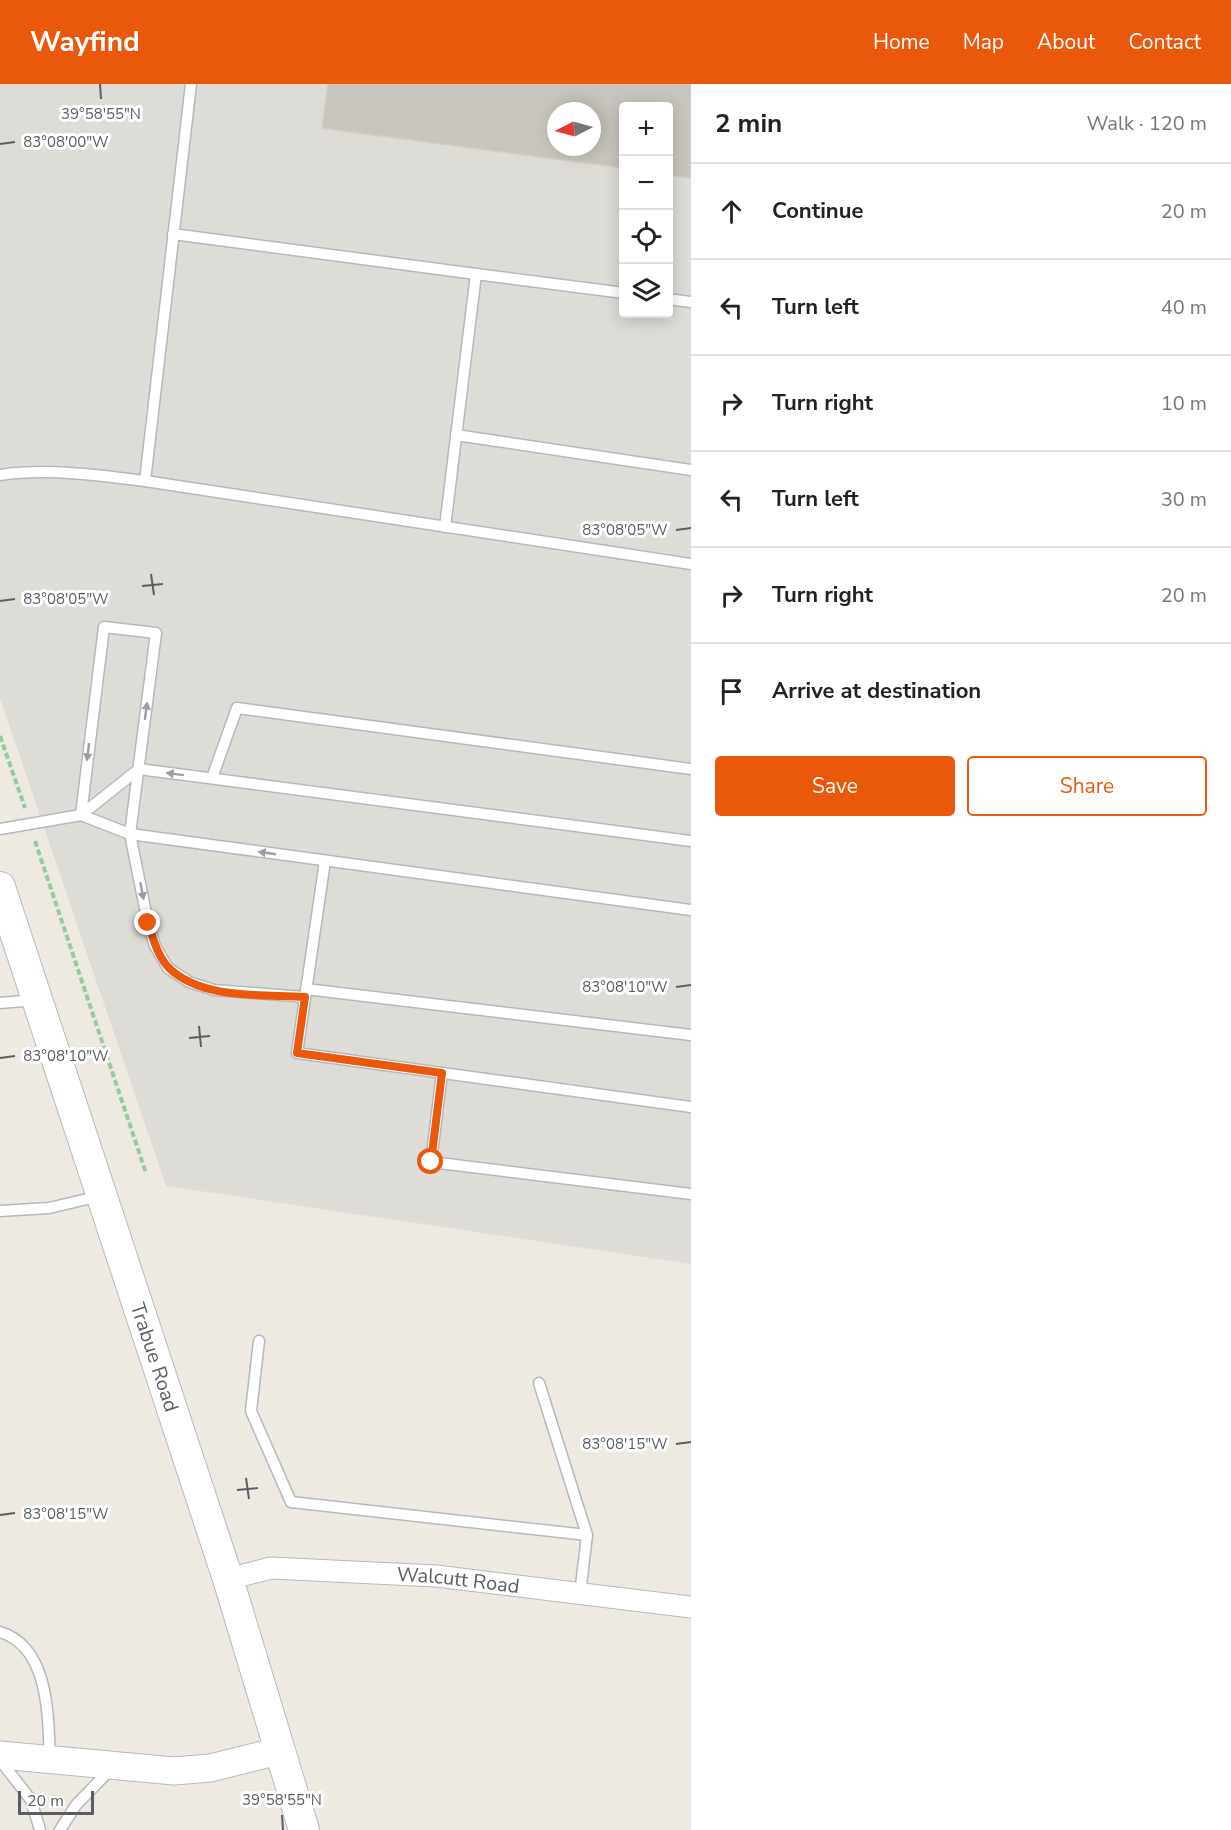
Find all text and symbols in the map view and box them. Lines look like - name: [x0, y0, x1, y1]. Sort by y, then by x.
- text: Wayfind: [30, 23, 140, 61]
- text: Home: [873, 28, 930, 56]
- text: Map: [963, 28, 1004, 56]
- text: About: [1037, 28, 1095, 56]
- text: Contact: [1128, 28, 1201, 56]
- north arrow: [547, 102, 601, 156]
- map controls: [619, 102, 673, 318]
- button: +: [619, 102, 673, 156]
- text: 39°58'55"N: [61, 104, 141, 124]
- text: 2 min: [715, 106, 782, 141]
- text: Walk · 120 m: [1087, 110, 1207, 137]
- text: 83°08'00"W: [23, 132, 109, 152]
- button: −: [619, 156, 673, 210]
- icon: ahead: [715, 195, 748, 228]
- text: Continue: [772, 196, 863, 226]
- text: 20 m: [1161, 198, 1207, 225]
- button: locate: [619, 210, 673, 264]
- button: layers: [619, 264, 673, 318]
- icon: left: [715, 291, 748, 324]
- text: Turn left: [772, 292, 859, 322]
- text: 40 m: [1161, 294, 1207, 321]
- icon: right: [715, 387, 748, 420]
- text: Turn right: [772, 388, 873, 418]
- text: 10 m: [1161, 390, 1207, 417]
- icon: left: [715, 483, 748, 516]
- text: Turn left: [772, 484, 859, 514]
- text: 30 m: [1161, 486, 1207, 513]
- text: 83°08'05"W: [582, 520, 668, 540]
- icon: right: [715, 579, 748, 612]
- text: Turn right: [772, 580, 873, 610]
- text: 20 m: [1161, 582, 1207, 609]
- text: 83°08'05"W: [23, 589, 109, 609]
- icon: arrive: [715, 675, 748, 708]
- text: Arrive at destination: [772, 676, 981, 706]
- one-way arrow: [141, 701, 151, 720]
- one-way arrow: [83, 743, 93, 762]
- button: Save: [715, 756, 955, 816]
- button: Share: [967, 756, 1207, 816]
- one-way arrow: [166, 769, 185, 778]
- one-way arrow: [257, 849, 276, 858]
- one-way arrow: [138, 882, 147, 901]
- route end: [134, 909, 160, 935]
- text: 83°08'10"W: [582, 977, 668, 997]
- text: 83°08'10"W: [23, 1046, 109, 1066]
- route start: [417, 1148, 443, 1174]
- street label: Trabue Road: [124, 1299, 185, 1415]
- text: 83°08'15"W: [582, 1434, 668, 1454]
- text: 83°08'15"W: [23, 1504, 109, 1524]
- street label: Walcutt Road: [396, 1561, 521, 1600]
- scale bar: [18, 1788, 94, 1816]
- text: 20 m: [27, 1790, 64, 1812]
- text: 39°58'55"N: [242, 1790, 322, 1810]

